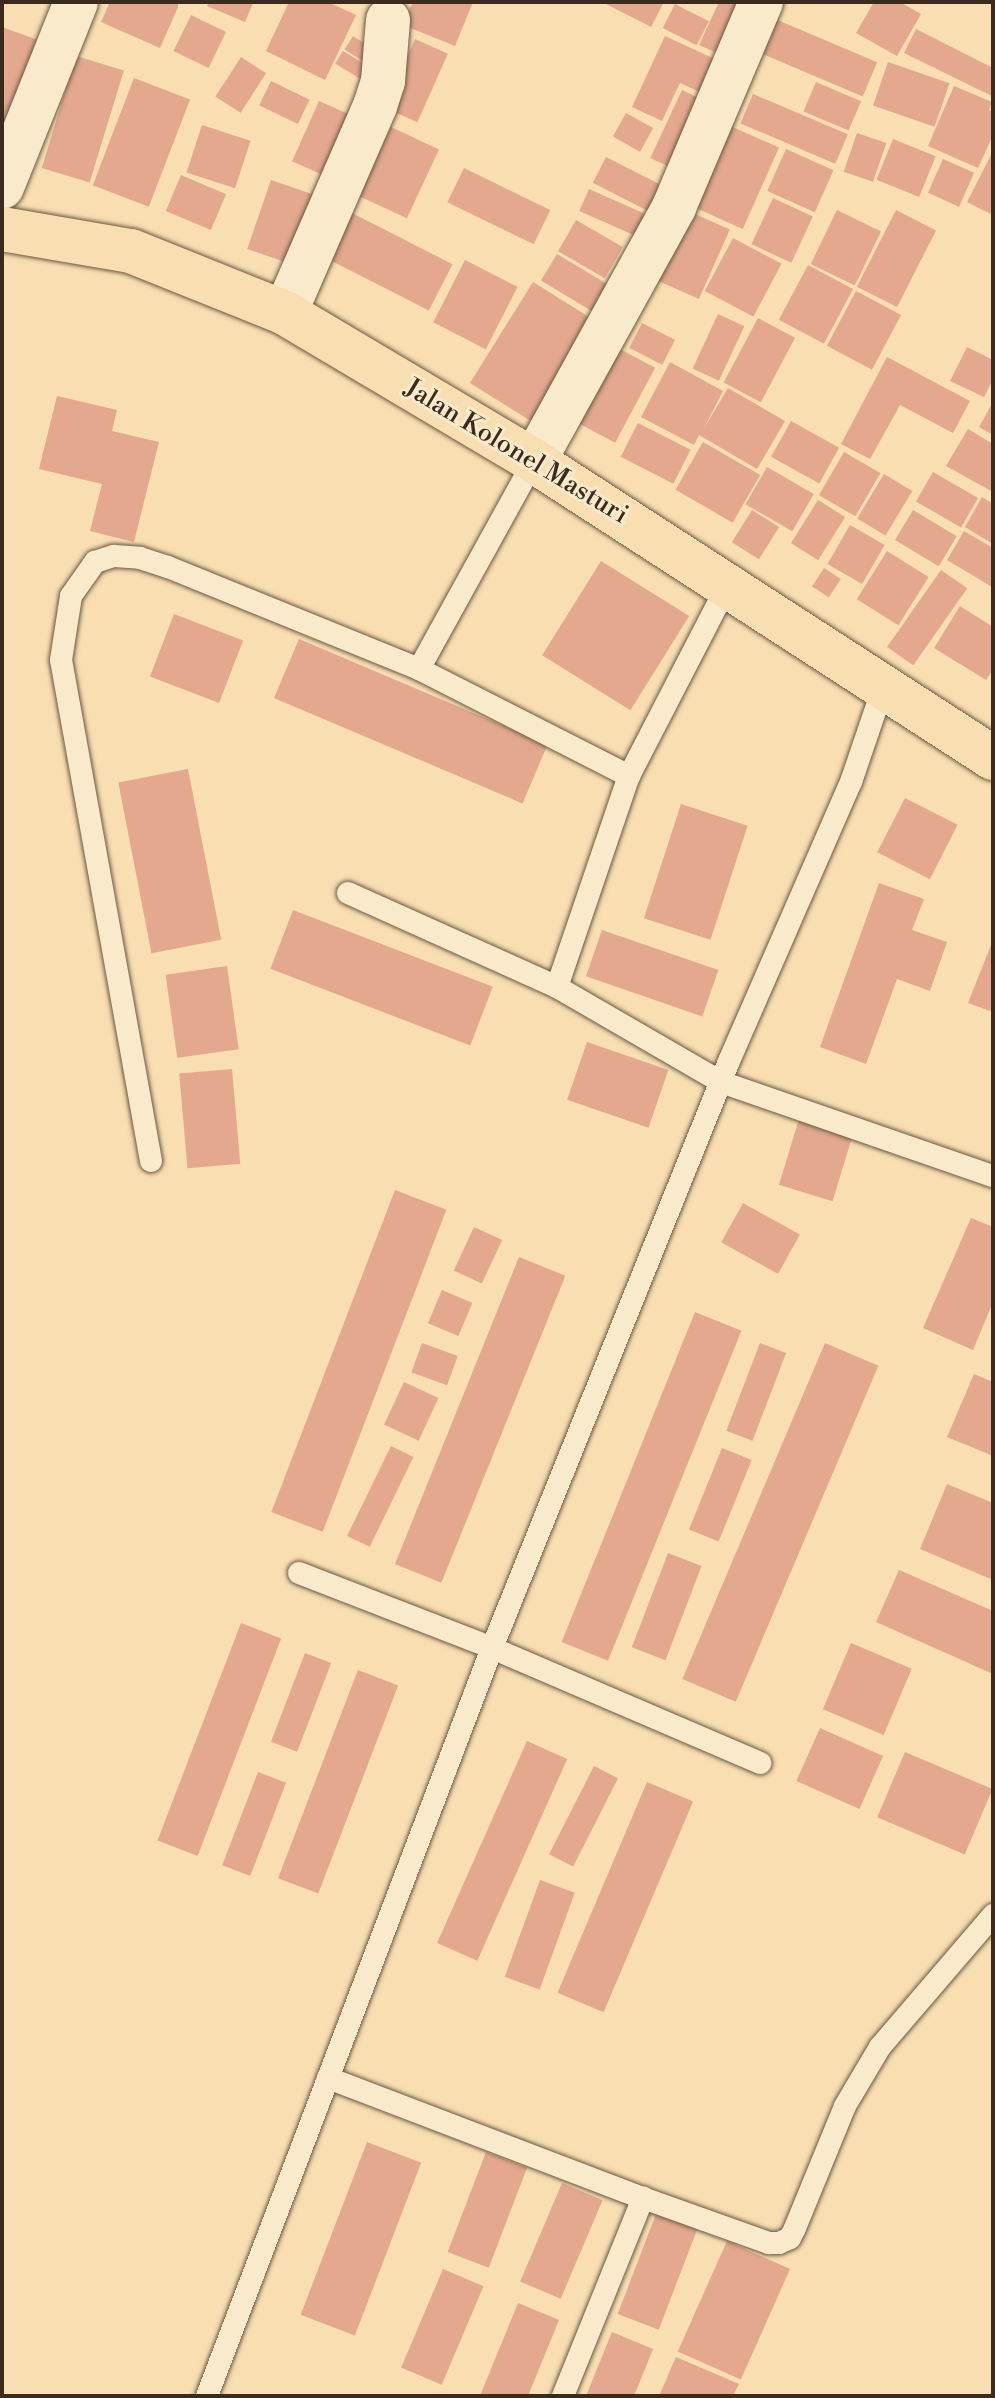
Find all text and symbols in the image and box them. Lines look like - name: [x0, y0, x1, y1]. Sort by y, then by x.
- street label: Jalan Kolonel Masturi: [399, 373, 633, 531]

